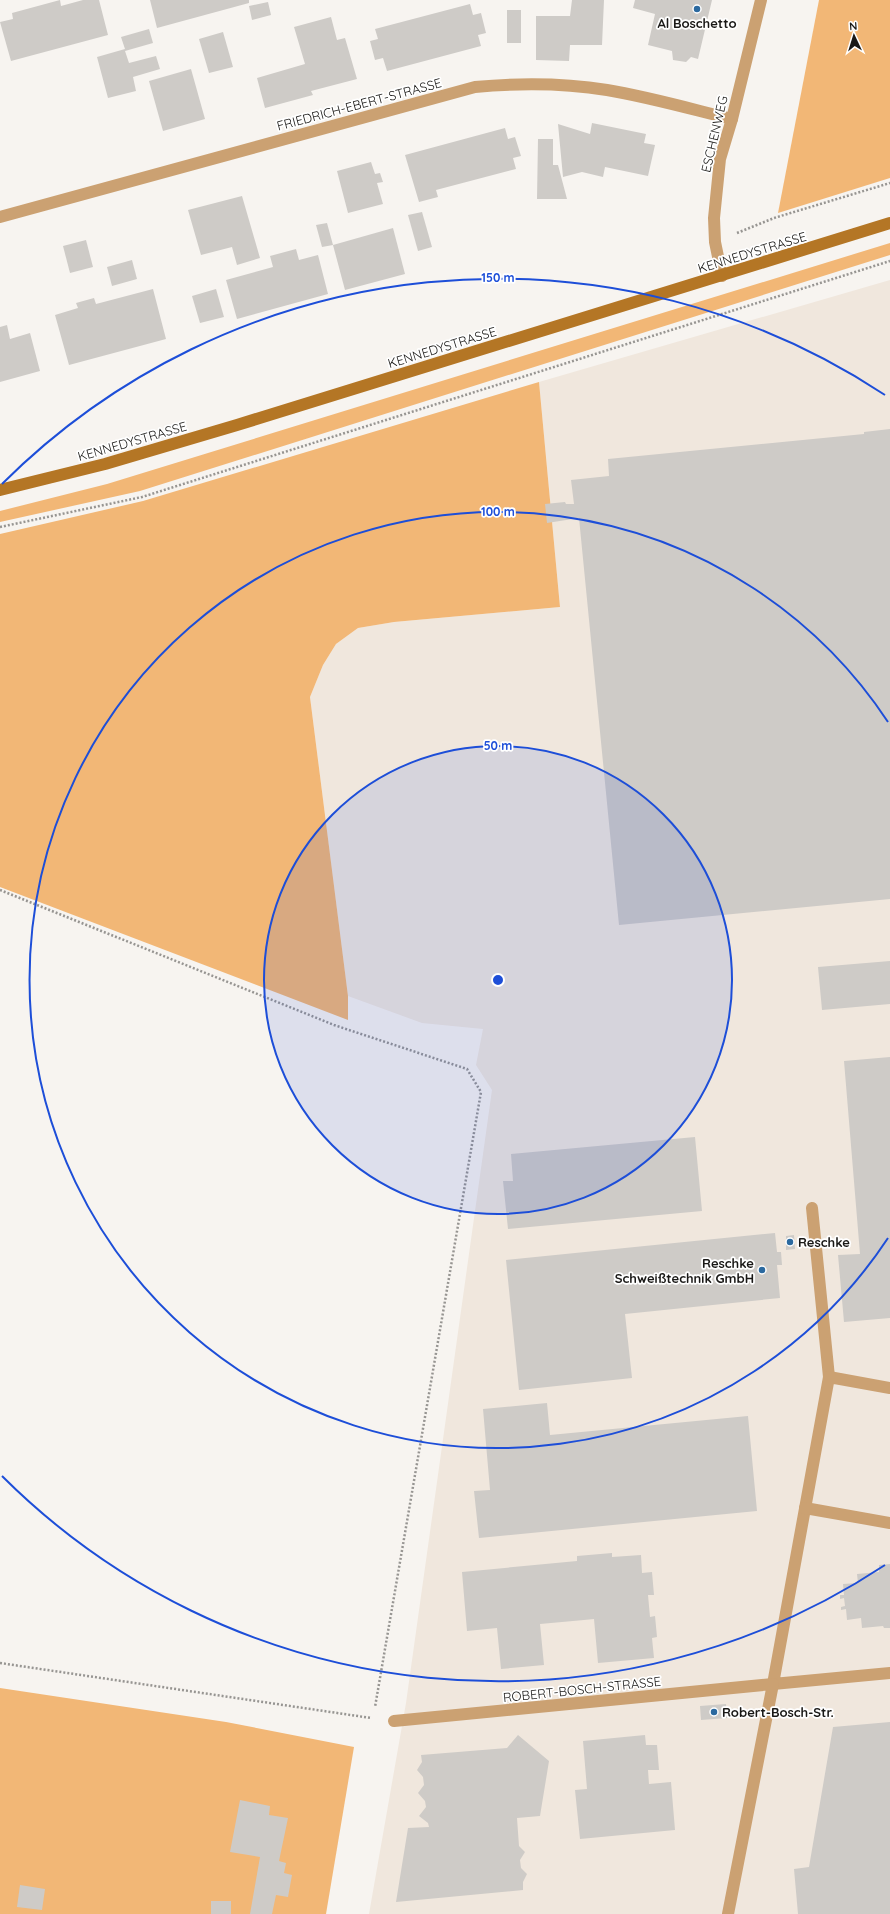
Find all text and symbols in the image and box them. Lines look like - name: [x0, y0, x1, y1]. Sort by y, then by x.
- marker: Al Boschetto: [692, 4, 702, 14]
- place label: Al Boschetto: [657, 15, 737, 31]
- north arrow: [834, 16, 874, 56]
- text: N: [849, 19, 858, 33]
- street label: FRIEDRICH-EBERT-STRASSE: [275, 74, 443, 134]
- street label: ESCHENWEG: [697, 94, 731, 174]
- street label: KENNEDYSTRASSE: [696, 228, 808, 276]
- text: 150 m: [481, 270, 515, 285]
- street label: KENNEDYSTRASSE: [386, 323, 498, 371]
- street label: KENNEDYSTRASSE: [76, 418, 188, 464]
- text: 100 m: [481, 504, 515, 519]
- text: 50 m: [484, 738, 512, 753]
- centre of rings: [491, 973, 505, 987]
- place label: Reschke: [798, 1234, 850, 1250]
- marker: Reschke: [785, 1237, 795, 1247]
- place label: Reschke Schweißtechnik GmbH: [615, 1255, 754, 1286]
- marker: Reschke Schweißtechnik GmbH: [757, 1265, 767, 1275]
- street label: ROBERT-BOSCH-STRASSE: [502, 1673, 662, 1705]
- place label: Robert-Bosch-Str.: [722, 1704, 834, 1720]
- marker: Robert-Bosch-Str.: [709, 1707, 719, 1717]

